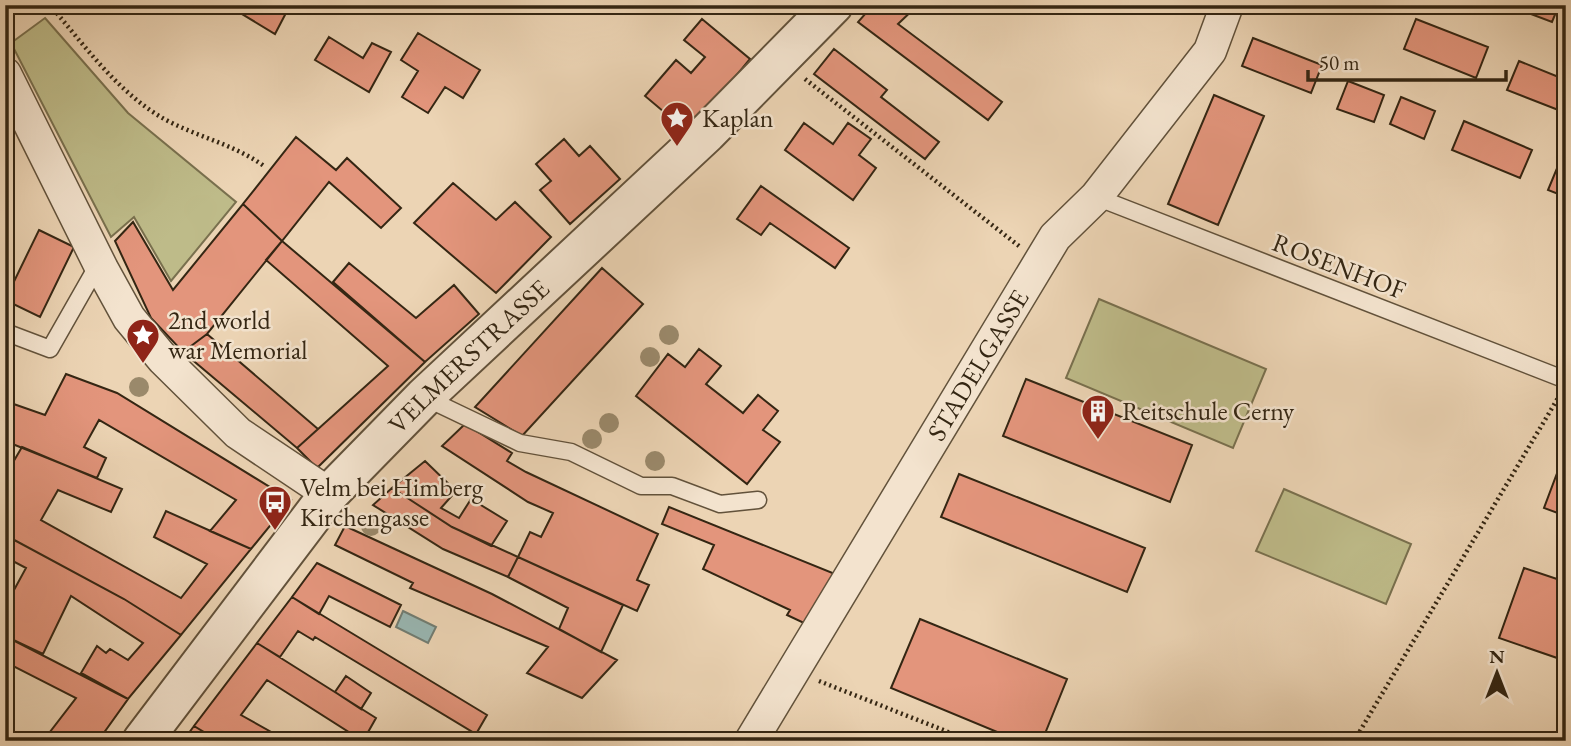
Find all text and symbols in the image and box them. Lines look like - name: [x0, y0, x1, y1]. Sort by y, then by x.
- scale bar: [1308, 38, 1506, 82]
- text: 50 m: [1319, 49, 1360, 76]
- place icon: Kaplan: [658, 99, 696, 148]
- place label: Kaplan: [702, 101, 774, 135]
- street label: ROSENHOF: [1268, 225, 1410, 307]
- street label: VELMERSTRASSE: [381, 272, 557, 441]
- street label: STADELGASSE: [919, 283, 1037, 447]
- place label: 2nd world war Memorial: [168, 303, 308, 367]
- place icon: 2nd world war Memorial: [124, 316, 162, 365]
- building icon: Reitschule Cerny: [1079, 392, 1117, 441]
- place label: Reitschule Cerny: [1122, 394, 1295, 428]
- place label: Velm bei Himberg Kirchengasse: [300, 470, 484, 534]
- bus stop icon: Velm bei Himberg Kirchengasse: [256, 483, 294, 532]
- north arrow: [1462, 638, 1532, 708]
- text: N: [1489, 644, 1505, 669]

